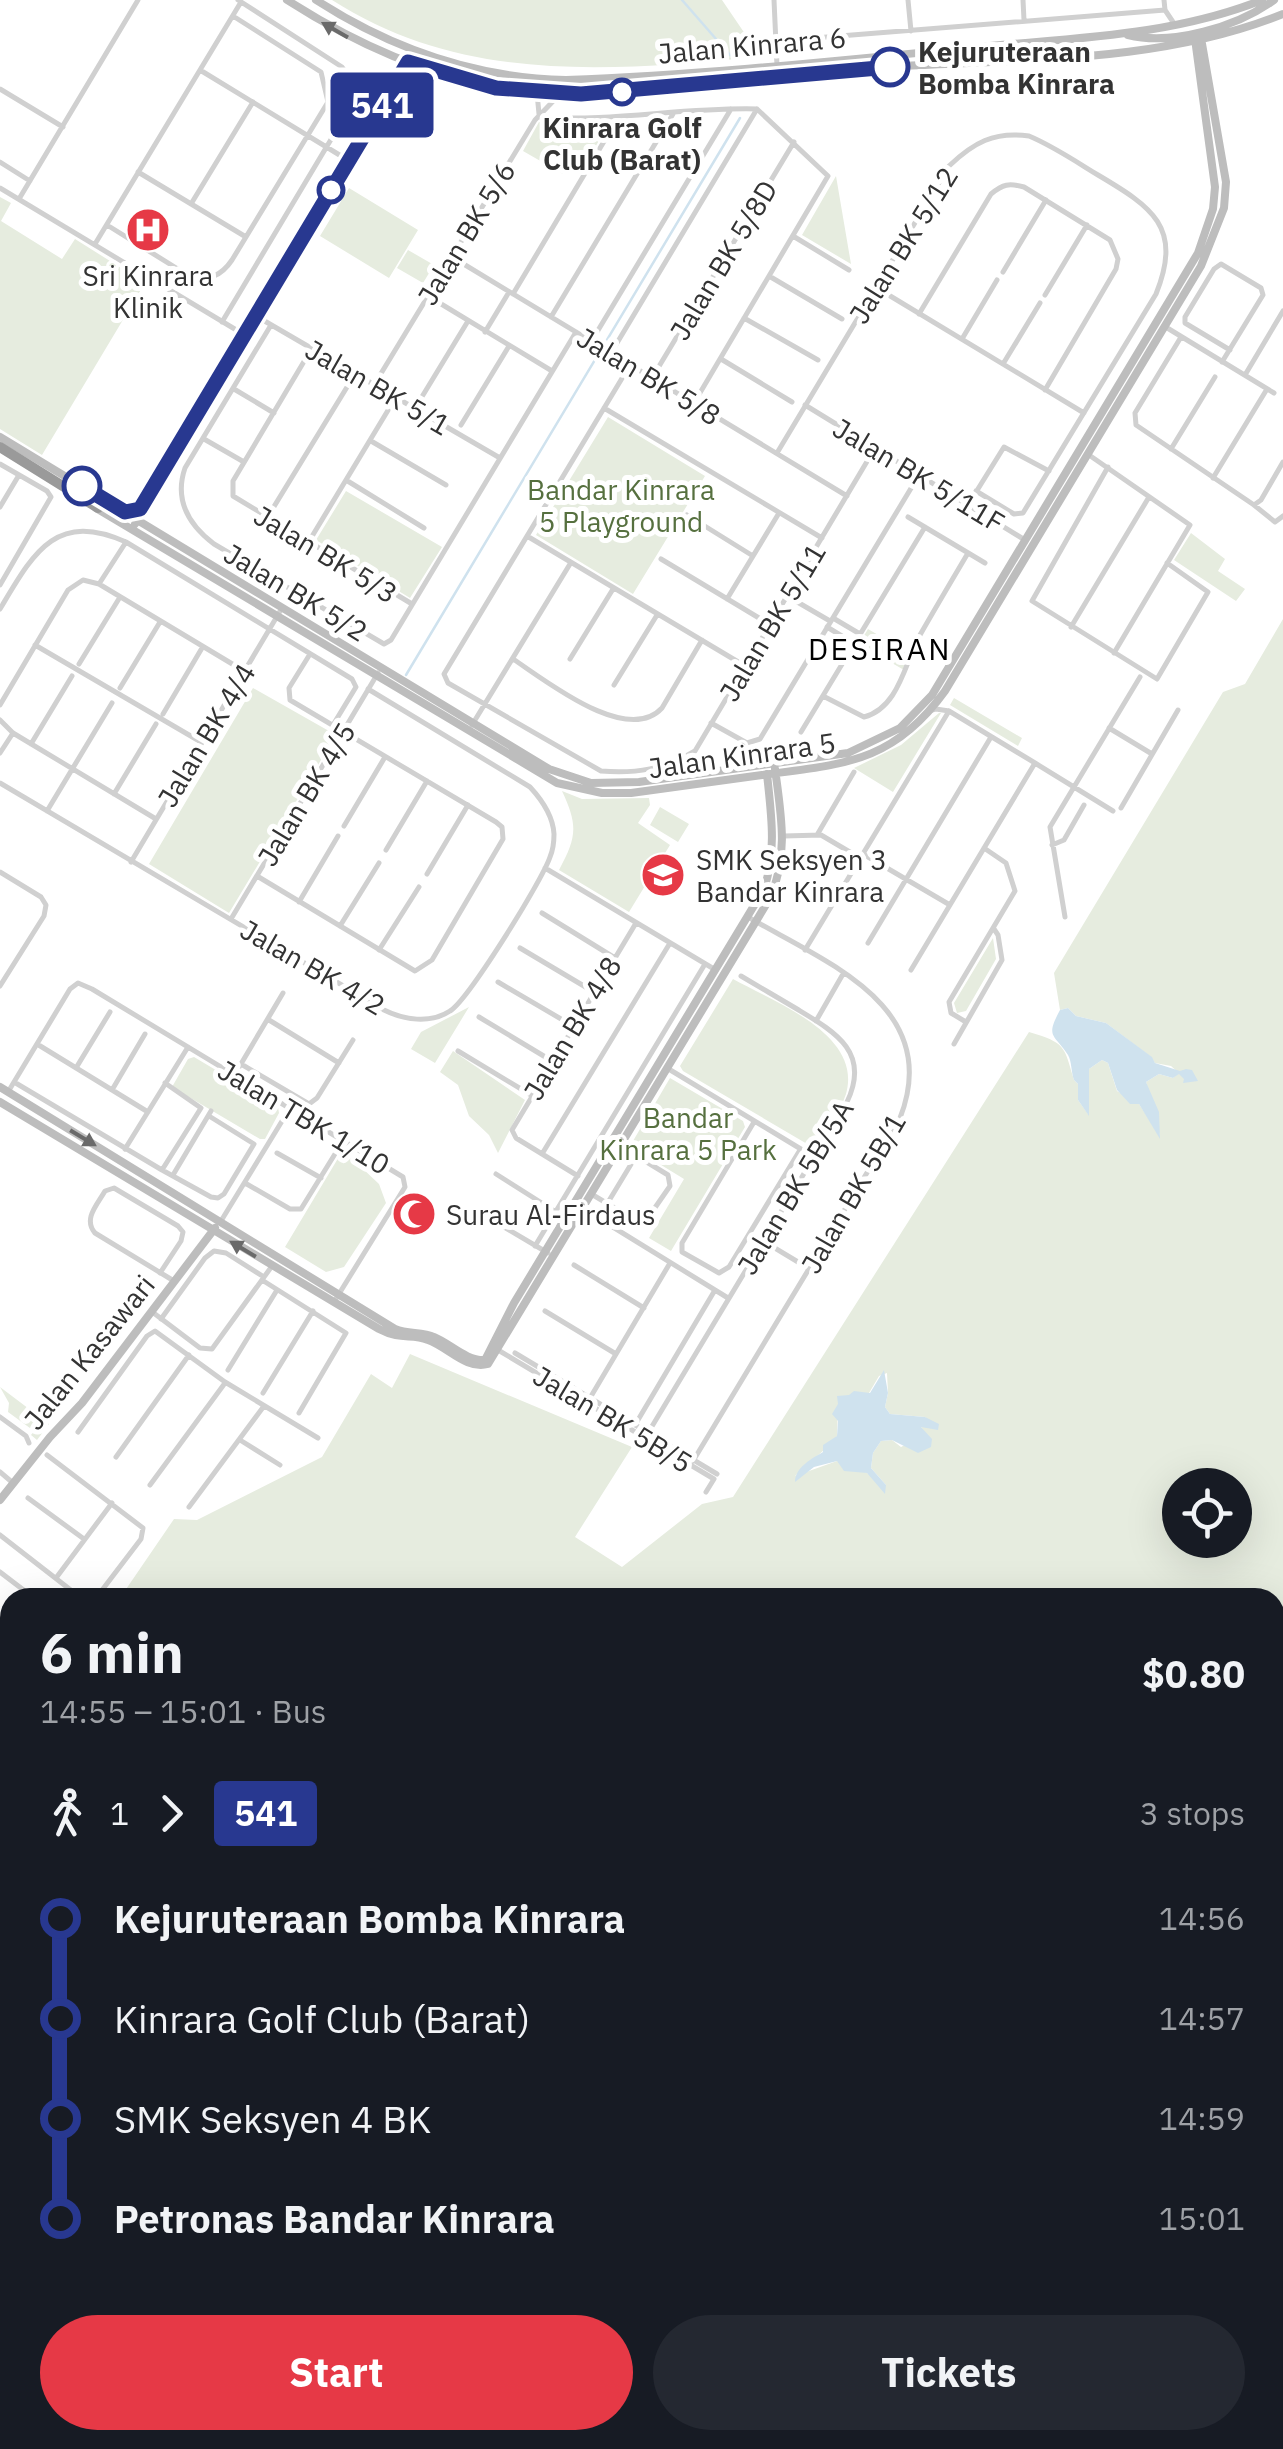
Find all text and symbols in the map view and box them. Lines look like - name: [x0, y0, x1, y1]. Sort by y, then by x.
- street label: Jalan Kinrara 6: [656, 18, 848, 72]
- one-way arrow: [321, 21, 350, 38]
- place label: Kejuruteraan Bomba Kinrara: [918, 33, 1115, 102]
- marker: Kejuruteraan Bomba Kinrara: [871, 48, 909, 86]
- line badge: 541: [324, 72, 440, 138]
- marker: Kinrara Golf Club (Barat): [609, 79, 635, 105]
- text: 541: [350, 82, 414, 128]
- place label: Kinrara Golf Club (Barat): [542, 109, 702, 178]
- street label: Jalan BK 5/6: [409, 154, 523, 312]
- street label: Jalan BK 5/12: [840, 160, 966, 330]
- street label: Jalan BK 5/8D: [661, 173, 785, 347]
- unlabelled marker: [318, 177, 344, 203]
- hospital icon: Sri Kinrara Klinik: [125, 207, 171, 253]
- place label: Sri Kinrara Klinik: [82, 257, 214, 326]
- street label: Jalan BK 5/8: [570, 319, 728, 433]
- street label: Jalan BK 5/1: [299, 331, 457, 443]
- street label: Jalan BK 5/11F: [826, 409, 1012, 541]
- unlabelled marker: [63, 467, 101, 505]
- park label: Bandar Kinrara 5 Playground: [527, 471, 715, 540]
- street label: Jalan BK 5/3: [247, 497, 405, 611]
- street label: Jalan BK 5/2: [217, 535, 375, 649]
- street label: Jalan BK 5/11: [710, 536, 834, 708]
- district label: DESIRAN: [808, 629, 952, 668]
- street label: Jalan BK 4/4: [149, 656, 263, 814]
- street label: Jalan BK 4/5: [249, 715, 363, 873]
- street label: Jalan Kinrara 5: [646, 724, 838, 786]
- place label: SMK Seksyen 3 Bandar Kinrara: [696, 841, 887, 910]
- school or university icon: SMK Seksyen 3 Bandar Kinrara: [640, 852, 686, 898]
- street label: Jalan BK 4/2: [234, 911, 392, 1023]
- street label: Jalan BK 4/8: [515, 949, 629, 1107]
- street label: Jalan TBK 1/10: [211, 1051, 397, 1183]
- street label: Jalan BK 5B/5A: [728, 1093, 862, 1281]
- park label: Bandar Kinrara 5 Park: [599, 1099, 777, 1168]
- street label: Jalan BK 5B/1: [792, 1106, 914, 1280]
- one-way arrow: [69, 1129, 97, 1146]
- mosque icon: Surau Al-Firdaus: [391, 1191, 437, 1237]
- place label: Surau Al-Firdaus: [446, 1196, 656, 1233]
- one-way arrow: [229, 1241, 257, 1258]
- street label: Jalan Kasawari: [15, 1267, 163, 1437]
- street label: Jalan BK 5B/5: [527, 1357, 699, 1481]
- map controls: [1162, 1468, 1252, 1558]
- button: locate: [1162, 1468, 1252, 1558]
- text: 6 min: [40, 1617, 184, 1688]
- text: $0.80: [1142, 1649, 1245, 1698]
- text: 14:55 – 15:01 · Bus: [40, 1690, 326, 1732]
- icon: walk: [40, 1786, 95, 1841]
- icon: forward: [144, 1786, 199, 1841]
- text: 541: [234, 1790, 297, 1836]
- text: 1: [110, 1792, 129, 1834]
- text: 3 stops: [1140, 1792, 1245, 1834]
- text: Kejuruteraan Bomba Kinrara: [114, 1894, 625, 1943]
- text: 14:56: [1159, 1897, 1245, 1939]
- text: Kinrara Golf Club (Barat): [114, 1994, 530, 2043]
- text: 14:57: [1159, 1997, 1245, 2039]
- text: SMK Seksyen 4 BK: [114, 2094, 431, 2143]
- text: 14:59: [1159, 2097, 1245, 2139]
- text: Petronas Bandar Kinrara: [114, 2194, 555, 2243]
- text: 15:01: [1159, 2197, 1245, 2239]
- button: Start: [40, 2315, 633, 2430]
- button: Tickets: [653, 2315, 1245, 2430]

